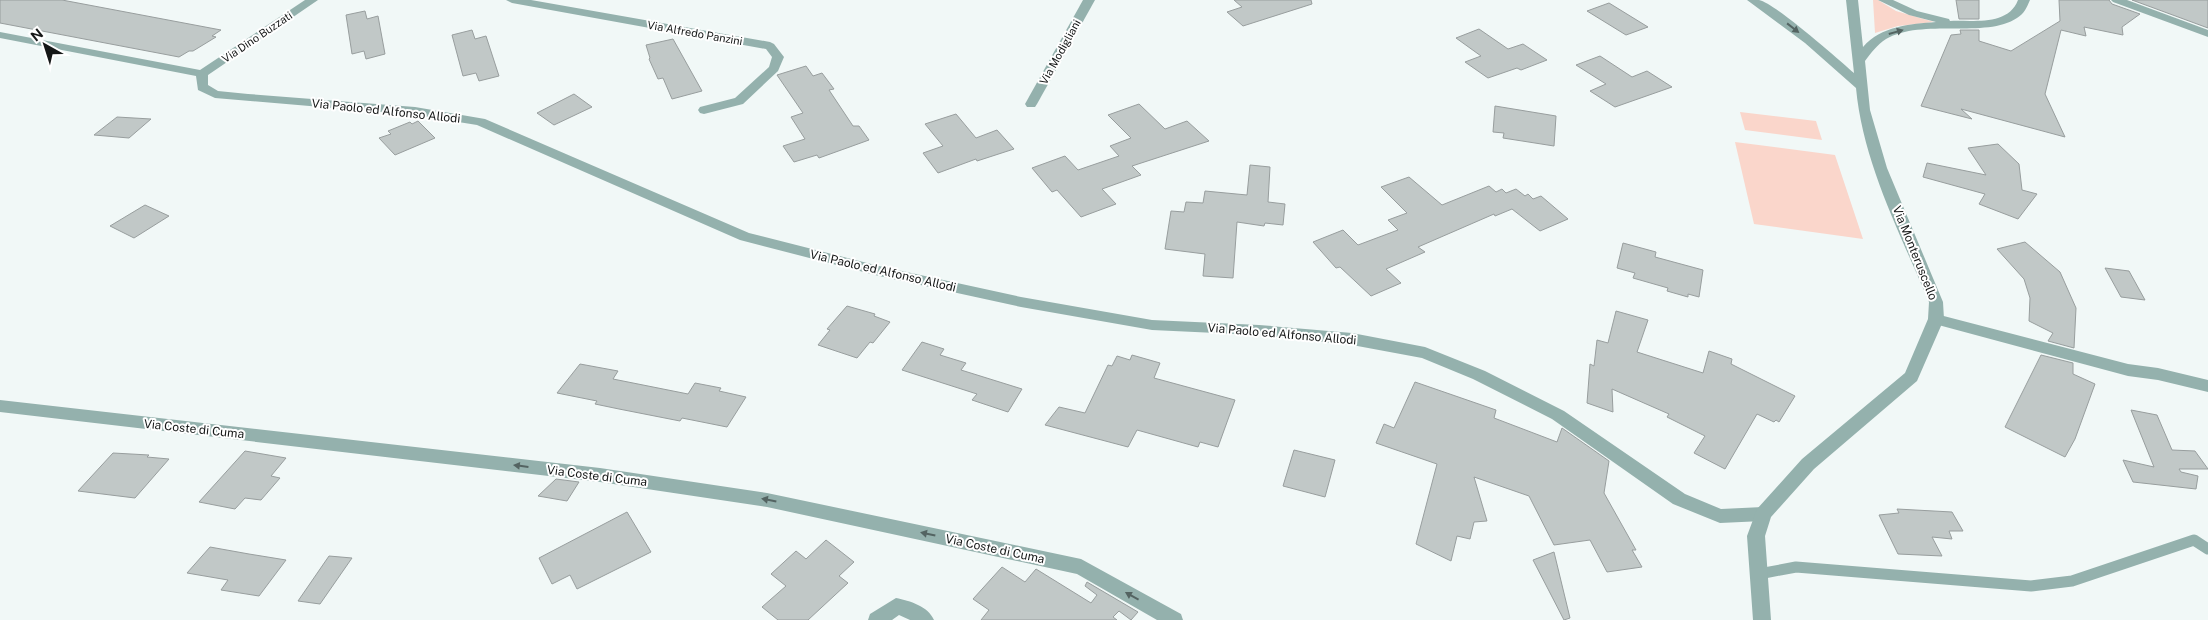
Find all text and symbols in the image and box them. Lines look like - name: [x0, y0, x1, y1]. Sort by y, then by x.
- street label: Via Dino Buzzati: [220, 9, 294, 65]
- street label: Via Modigliani: [1037, 18, 1083, 86]
- street label: Via Alfredo Panzini: [646, 19, 744, 47]
- north arrow: [20, 20, 70, 70]
- one-way arrow: [1786, 23, 1799, 34]
- text: N: [28, 25, 46, 45]
- one-way arrow: [1888, 28, 1904, 36]
- street label: Via Paolo ed Alfonso Allodi: [311, 96, 461, 126]
- street label: Via Monteruscello: [1890, 204, 1940, 302]
- street label: Via Paolo ed Alfonso Allodi: [809, 247, 957, 295]
- street label: Via Paolo ed Alfonso Allodi: [1207, 321, 1357, 347]
- street label: Via Coste di Cuma: [143, 417, 245, 441]
- one-way arrow: [513, 462, 529, 470]
- street label: Via Coste di Cuma: [546, 463, 648, 489]
- one-way arrow: [761, 496, 777, 504]
- one-way arrow: [920, 530, 935, 538]
- street label: Via Coste di Cuma: [944, 532, 1046, 566]
- one-way arrow: [1124, 592, 1139, 600]

